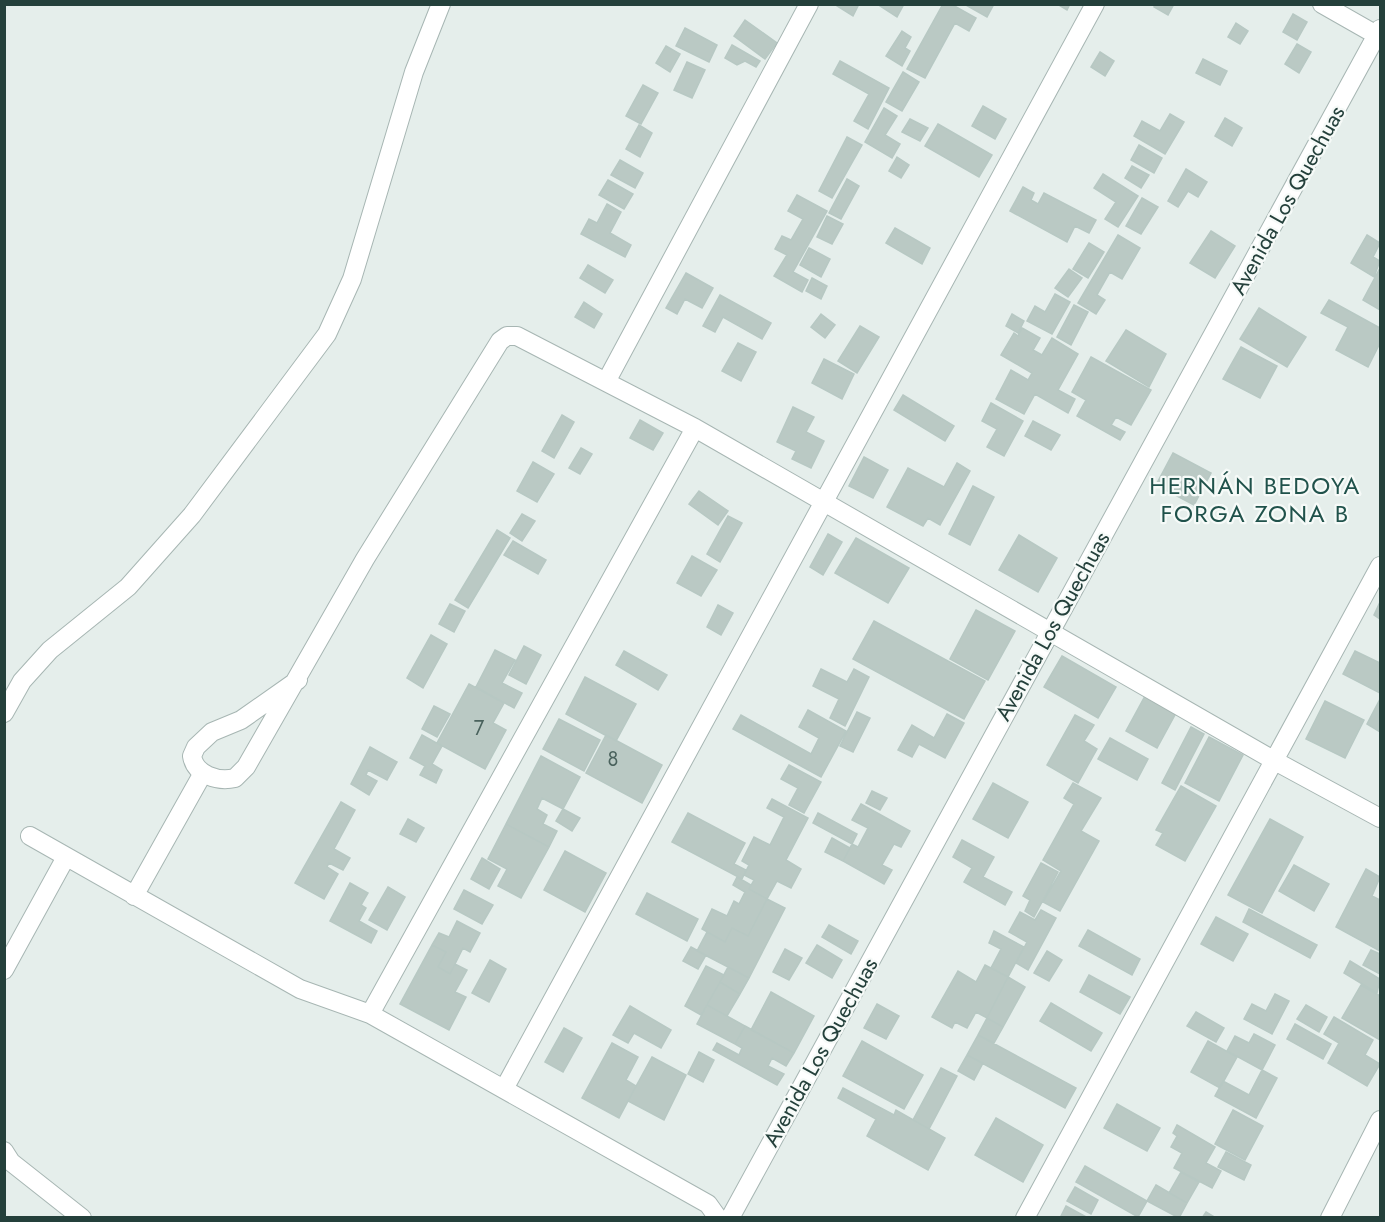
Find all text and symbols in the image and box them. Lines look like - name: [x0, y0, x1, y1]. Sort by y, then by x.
- street label: Avenida Los Quechuas: [1222, 100, 1352, 300]
- district label: HERNÁN BEDOYA FORGA ZONA B: [1149, 468, 1361, 531]
- street label: Avenida Los Quechuas: [987, 526, 1117, 726]
- house number: 7: [474, 714, 485, 743]
- house number: 8: [608, 745, 618, 774]
- street label: Avenida Los Quechuas: [755, 952, 885, 1152]

